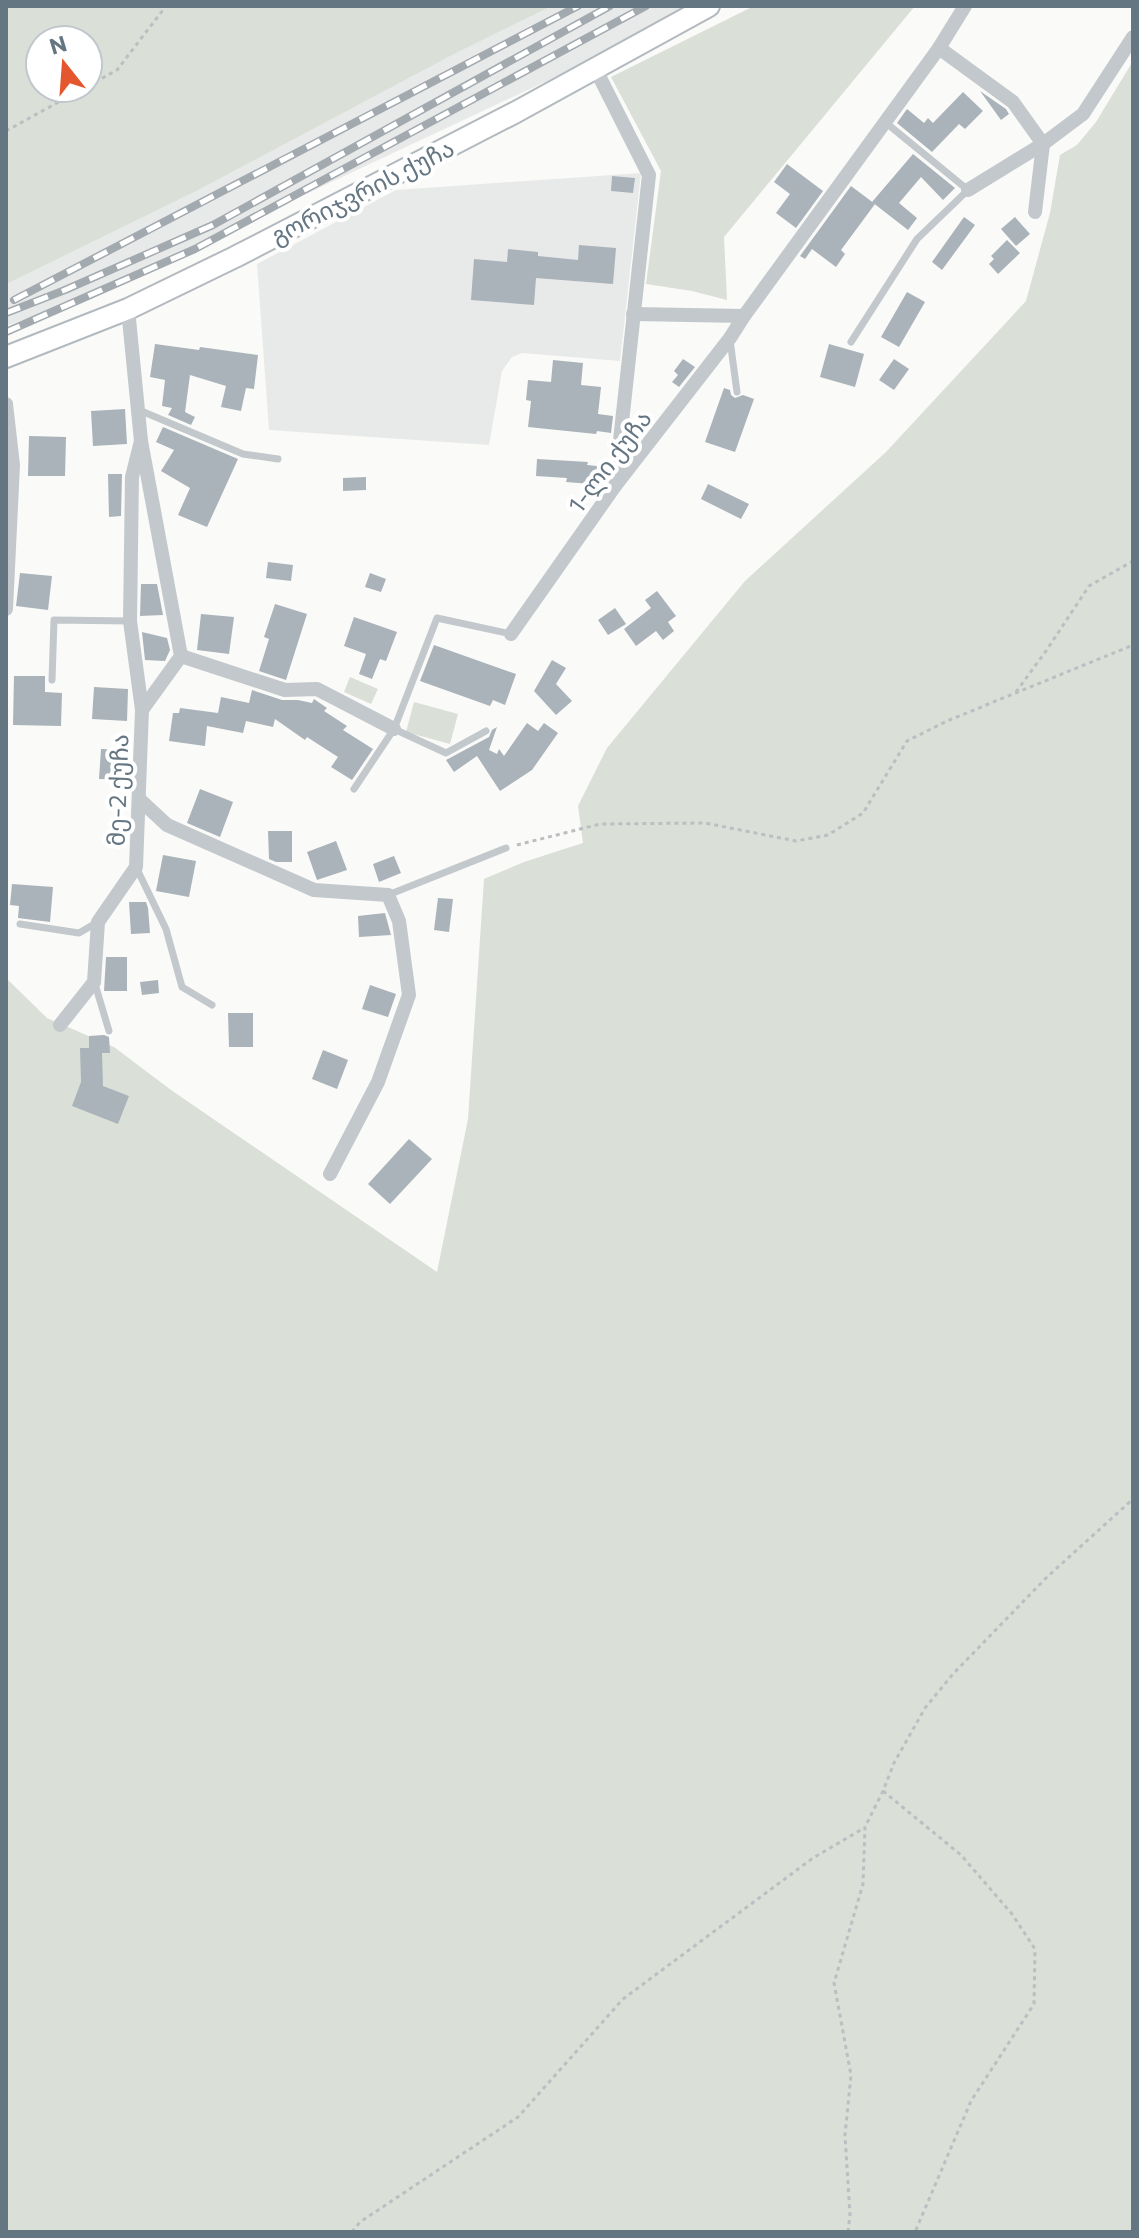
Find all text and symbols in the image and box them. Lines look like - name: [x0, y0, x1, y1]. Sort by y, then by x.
- north arrow: [24, 24, 104, 104]
- text: N: [46, 29, 70, 60]
- street label: გორიჯვრის ქუჩა: [266, 132, 459, 251]
- street label: 1-ლი ქუჩა: [561, 404, 658, 519]
- street label: მე-2 ქუჩა: [101, 733, 134, 847]

